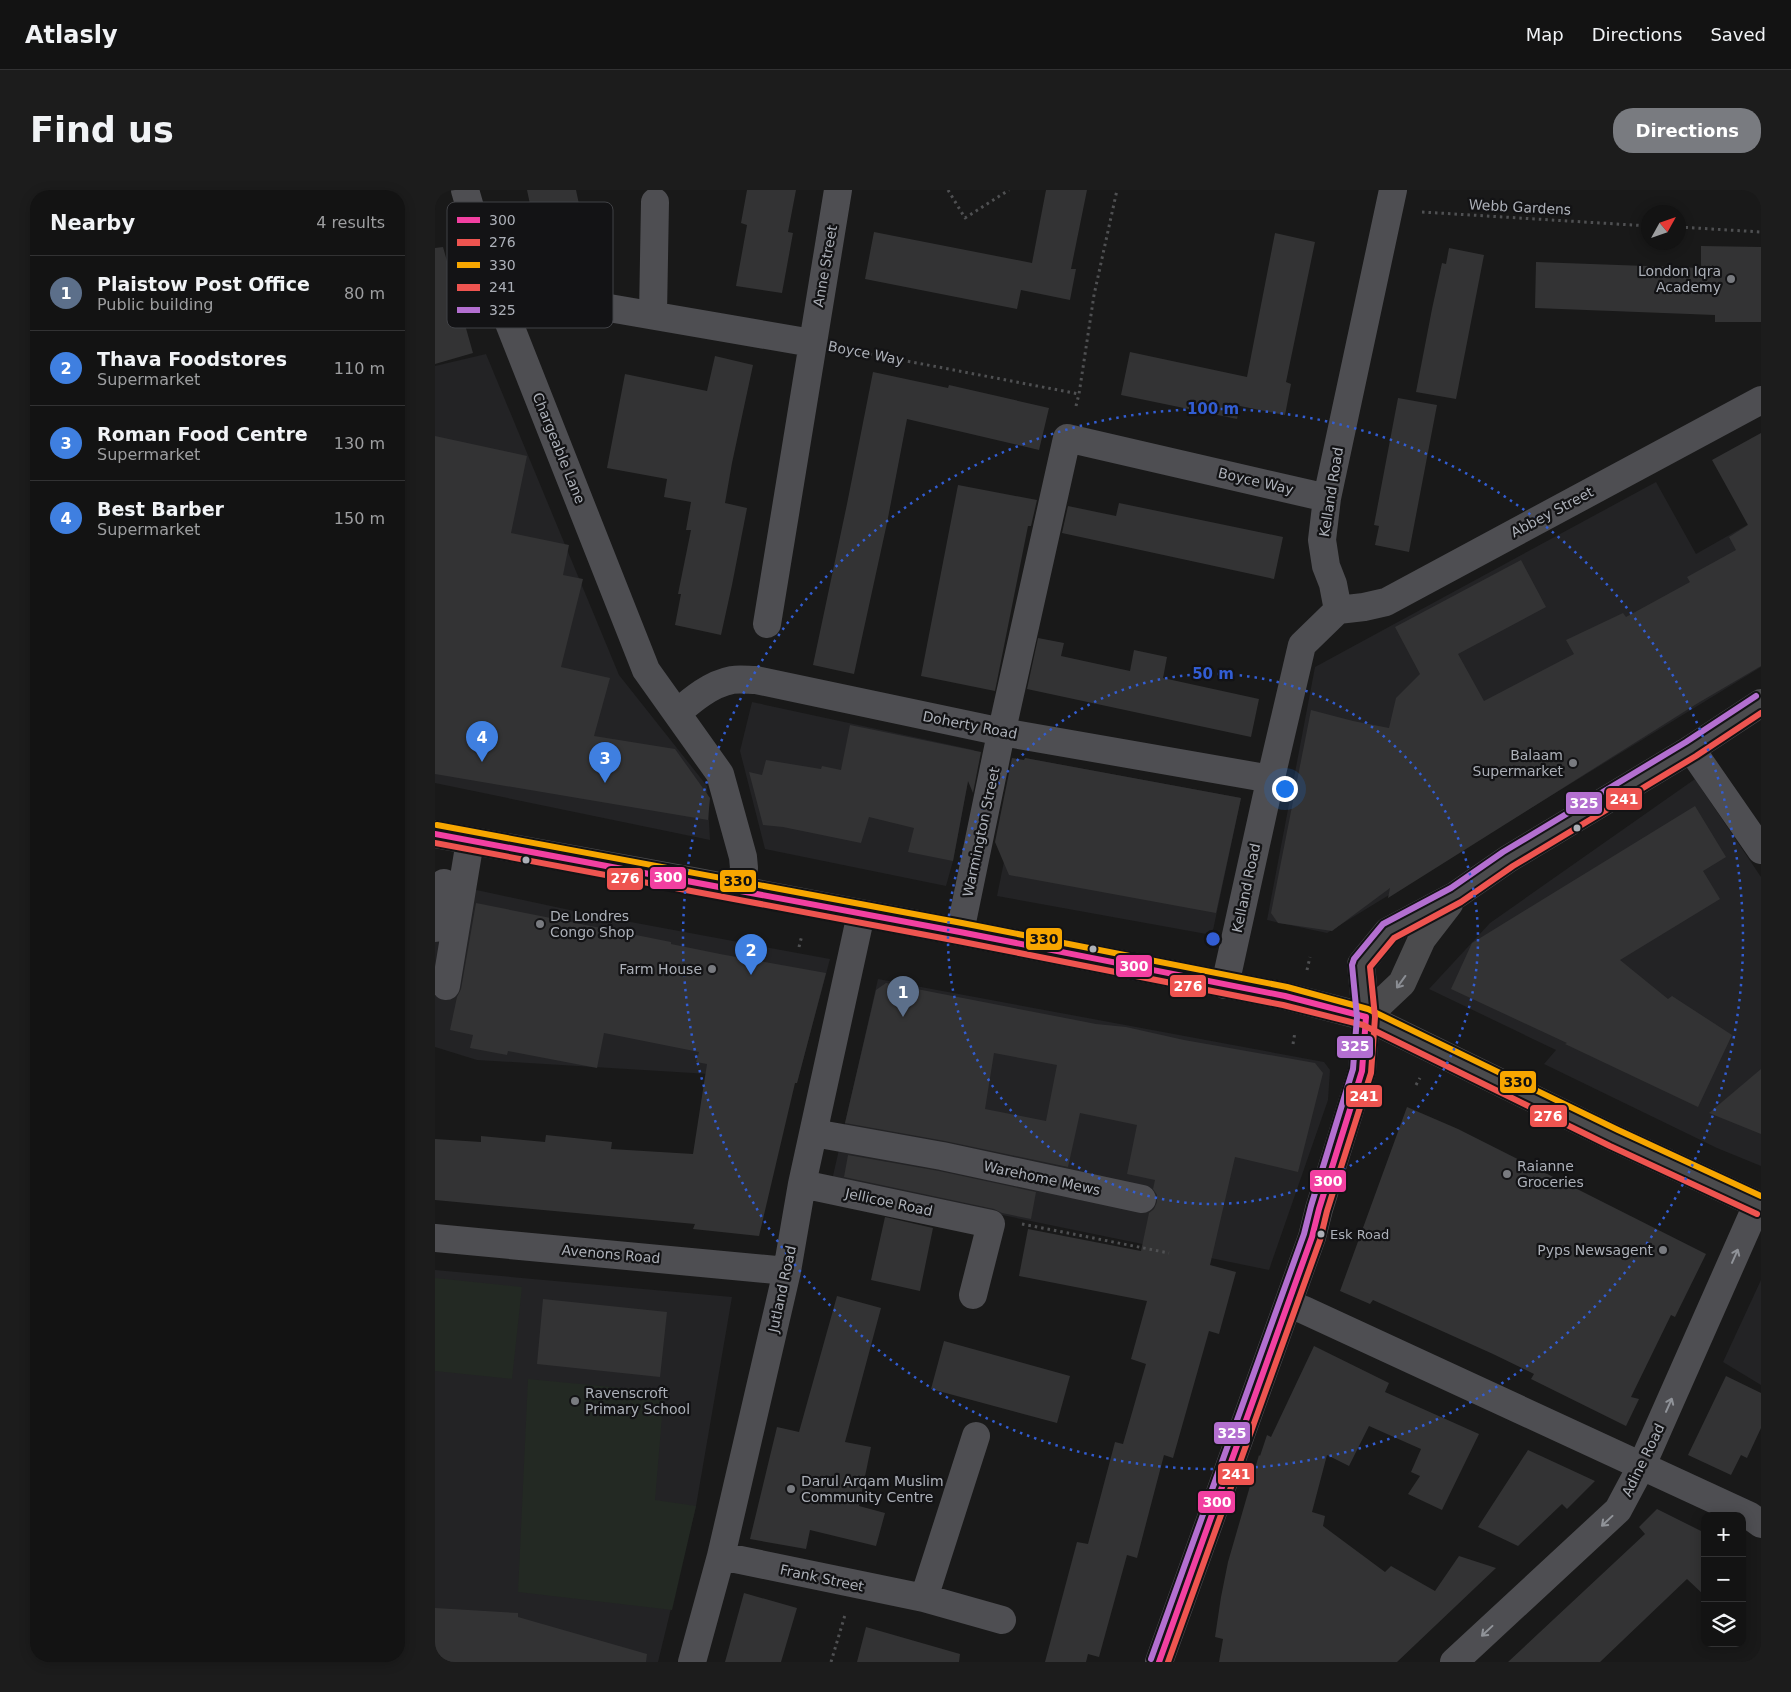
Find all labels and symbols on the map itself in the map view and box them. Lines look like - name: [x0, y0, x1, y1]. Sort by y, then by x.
- street label: Webb Gardens: [1468, 196, 1572, 218]
- legend: [447, 202, 613, 328]
- north arrow: [1641, 205, 1686, 250]
- text: 300: [489, 212, 516, 228]
- street label: Anne Street: [810, 223, 840, 308]
- text: 276: [489, 234, 516, 250]
- text: 330: [489, 257, 516, 273]
- place label: London Iqra Academy: [1638, 263, 1721, 295]
- marker: London Iqra Academy: [1725, 273, 1737, 285]
- text: 241: [489, 279, 516, 295]
- text: 325: [489, 302, 516, 318]
- street label: Boyce Way: [827, 338, 905, 368]
- street label: Chargeable Lane: [529, 390, 589, 506]
- text: 100 m: [1187, 400, 1239, 418]
- street label: Kelland Road: [1316, 446, 1346, 538]
- street label: Boyce Way: [1217, 465, 1295, 497]
- street label: Abbey Street: [1508, 483, 1596, 540]
- text: 50 m: [1192, 665, 1234, 683]
- street label: Doherty Road: [921, 708, 1019, 742]
- pin: 4: [466, 721, 498, 762]
- pin: 3: [589, 742, 621, 783]
- place label: Balaam Supermarket: [1473, 747, 1564, 779]
- marker: Balaam Supermarket: [1567, 757, 1579, 769]
- street label: Warmington Street: [959, 765, 1003, 898]
- your location: [1272, 776, 1298, 802]
- line badge: 241: [1605, 787, 1643, 811]
- line badge: 325: [1565, 791, 1603, 815]
- text: 241: [1609, 791, 1639, 807]
- text: 325: [1569, 795, 1599, 811]
- unlabelled marker: [1572, 823, 1582, 833]
- street label: Kelland Road: [1229, 842, 1263, 934]
- unlabelled marker: [521, 855, 531, 865]
- line badge: 300: [649, 866, 687, 890]
- line badge: 276: [606, 867, 644, 891]
- text: 300: [653, 869, 683, 885]
- line badge: 330: [719, 869, 757, 893]
- text: 276: [610, 870, 640, 886]
- text: 330: [723, 873, 753, 889]
- place label: De Londres Congo Shop: [550, 908, 634, 940]
- marker: De Londres Congo Shop: [534, 918, 546, 930]
- line badge: 330: [1025, 927, 1063, 951]
- centre of rings: [1204, 930, 1222, 948]
- text: 330: [1029, 931, 1059, 947]
- pin: 2: [735, 934, 767, 975]
- unlabelled marker: [1088, 944, 1098, 954]
- line badge: 300: [1115, 954, 1153, 978]
- text: 300: [1119, 958, 1149, 974]
- place label: Farm House: [619, 961, 702, 977]
- marker: Farm House: [706, 963, 718, 975]
- line badge: 276: [1169, 974, 1207, 998]
- one-way arrow: [1396, 975, 1406, 989]
- pin: 1: [887, 976, 919, 1017]
- text: 276: [1173, 978, 1203, 994]
- line badge: 325: [1336, 1035, 1374, 1059]
- text: 325: [1340, 1038, 1370, 1054]
- line badge: 330: [1499, 1070, 1537, 1094]
- text: 330: [1503, 1074, 1533, 1090]
- line badge: 241: [1345, 1084, 1383, 1108]
- text: 241: [1349, 1088, 1379, 1104]
- line badge: 276: [1529, 1104, 1568, 1128]
- text: 276: [1533, 1108, 1563, 1124]
- street label: Warehome Mews: [982, 1158, 1102, 1198]
- place label: Raianne Groceries: [1517, 1158, 1584, 1190]
- marker: Raianne Groceries: [1501, 1168, 1513, 1180]
- line badge: 300: [1309, 1169, 1347, 1193]
- text: 300: [1313, 1173, 1343, 1189]
- street label: Jellicoe Road: [843, 1185, 934, 1219]
- place label: Esk Road: [1330, 1227, 1389, 1242]
- marker: Esk Road: [1316, 1229, 1326, 1239]
- street label: Avenons Road: [561, 1242, 661, 1266]
- place label: Pyps Newsagent: [1537, 1242, 1654, 1258]
- street label: Jutland Road: [765, 1244, 799, 1335]
- marker: Pyps Newsagent: [1657, 1244, 1669, 1256]
- one-way arrow: [1730, 1249, 1740, 1264]
- place label: Ravenscroft Primary School: [585, 1385, 690, 1417]
- marker: Ravenscroft Primary School: [569, 1395, 581, 1407]
- one-way arrow: [1664, 1398, 1674, 1413]
- line badge: 325: [1213, 1421, 1251, 1445]
- street label: Adine Road: [1618, 1421, 1668, 1499]
- text: 325: [1217, 1425, 1247, 1441]
- line badge: 241: [1217, 1462, 1255, 1486]
- text: 241: [1221, 1466, 1251, 1482]
- place label: Darul Arqam Muslim Community Centre: [801, 1473, 944, 1505]
- marker: Darul Arqam Muslim Community Centre: [785, 1483, 797, 1495]
- line badge: 300: [1197, 1490, 1236, 1514]
- text: 300: [1202, 1494, 1232, 1510]
- one-way arrow: [1600, 1515, 1613, 1527]
- street label: Frank Street: [779, 1561, 866, 1595]
- one-way arrow: [1481, 1625, 1494, 1637]

